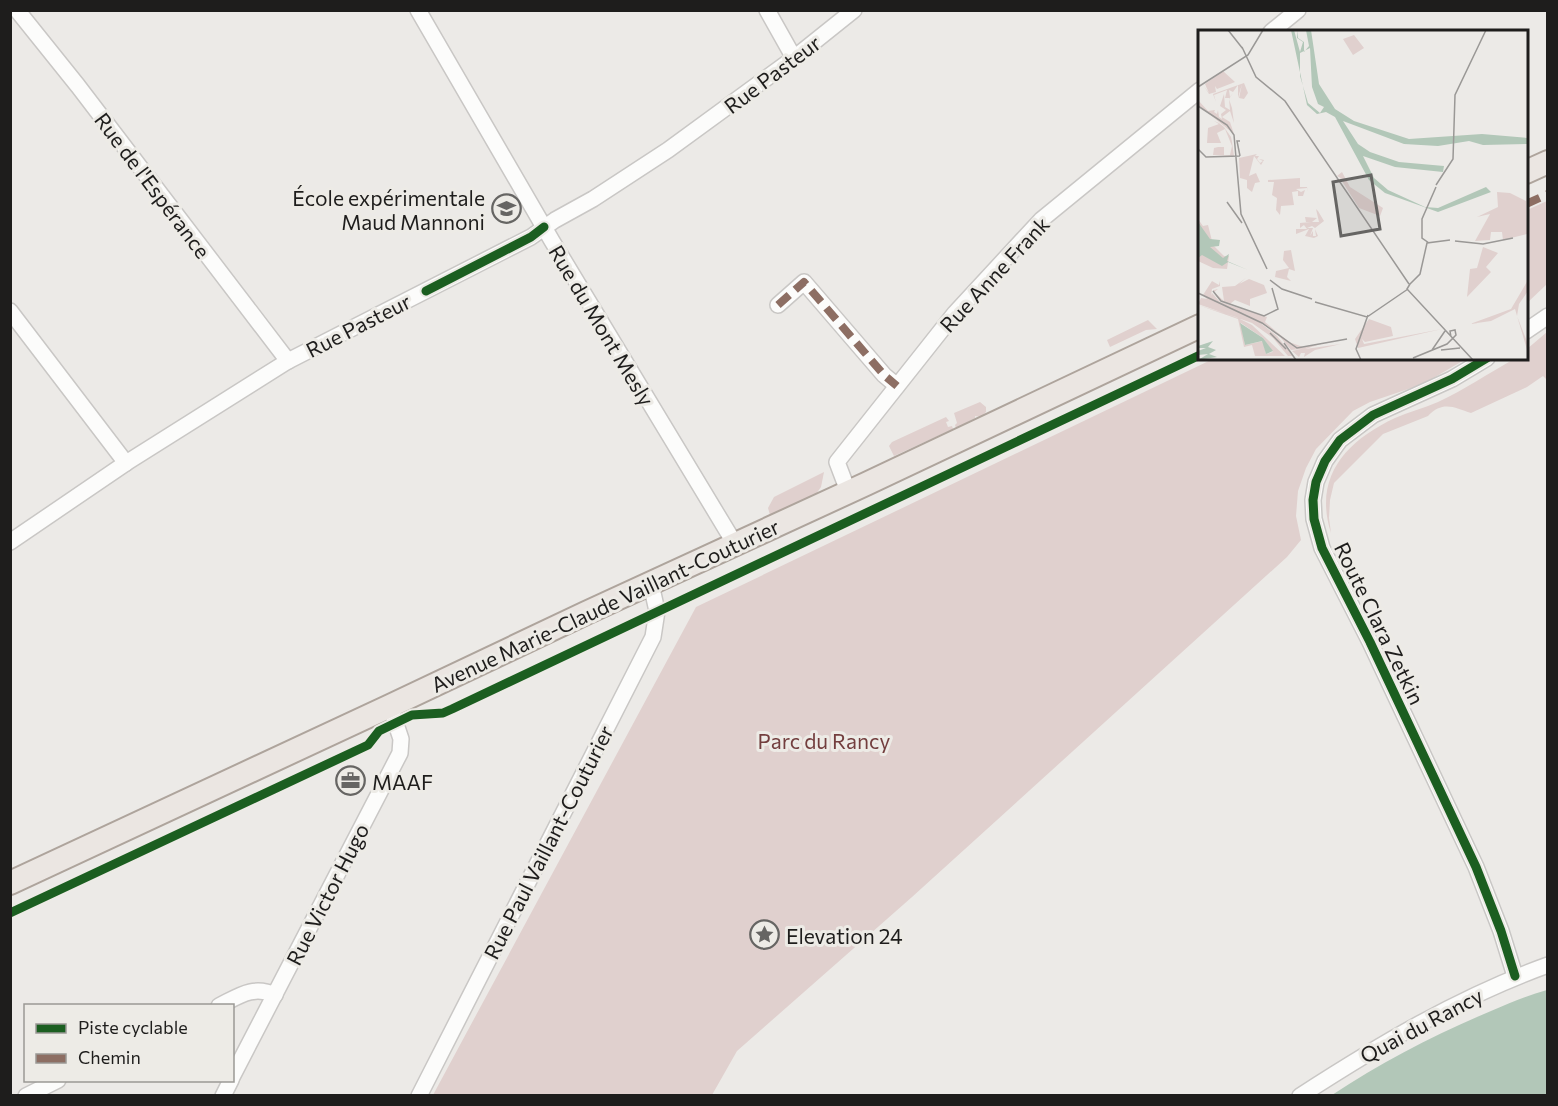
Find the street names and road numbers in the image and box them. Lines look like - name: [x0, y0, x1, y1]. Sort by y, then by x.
- street label: Rue Pasteur: [719, 30, 825, 118]
- street label: Rue de l'Espérance: [90, 107, 216, 263]
- street label: Rue Anne Frank: [934, 211, 1054, 337]
- street label: Rue du Mont Mesly: [544, 240, 660, 410]
- street label: Rue Pasteur: [301, 288, 415, 362]
- street label: Avenue Marie-Claude Vaillant-Couturier: [427, 513, 783, 697]
- street label: Route Clara Zetkin: [1330, 538, 1430, 708]
- street label: Rue Paul Vaillant-Couturier: [478, 721, 618, 963]
- street label: Rue Victor Hugo: [281, 819, 373, 969]
- street label: Quai du Rancy: [1355, 982, 1487, 1068]

